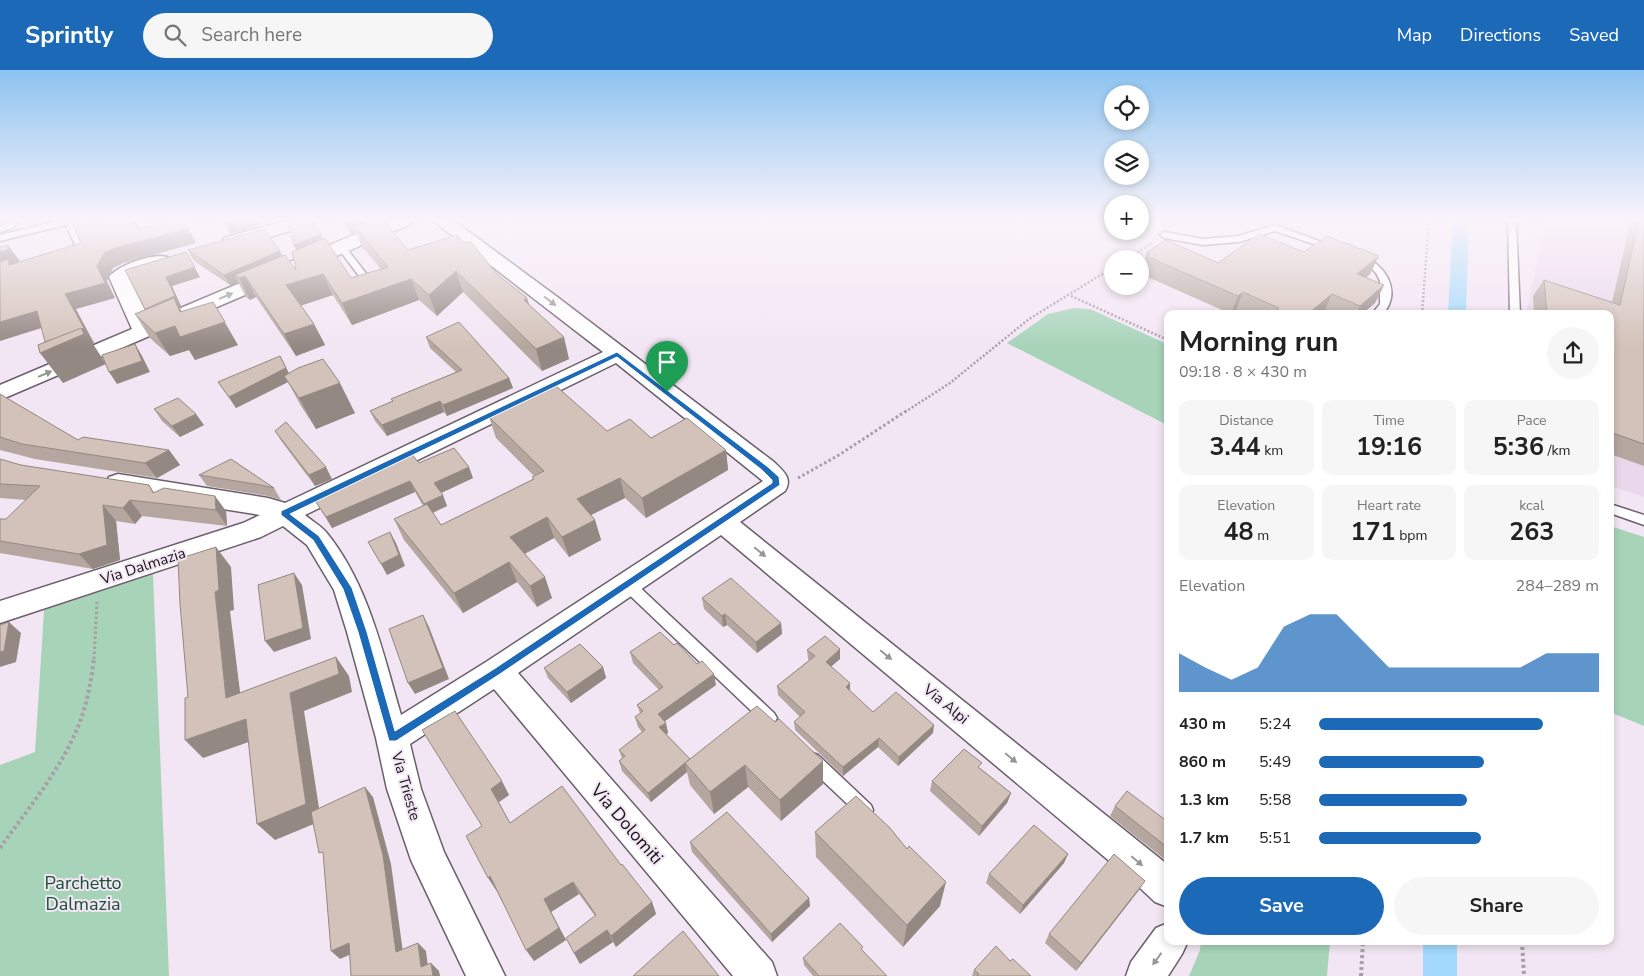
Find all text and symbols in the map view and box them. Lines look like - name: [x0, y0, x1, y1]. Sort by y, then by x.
- search box: [143, 13, 493, 58]
- text: Sprintly: [25, 19, 113, 51]
- icon: search: [161, 21, 189, 49]
- text: Search here: [201, 22, 302, 48]
- text: Map: [1397, 23, 1432, 47]
- text: Directions: [1460, 23, 1541, 47]
- text: Saved: [1569, 23, 1619, 47]
- map controls: [1104, 85, 1149, 295]
- button: locate: [1104, 85, 1149, 130]
- button: layers: [1104, 140, 1149, 185]
- button: +: [1104, 195, 1149, 240]
- button: −: [1104, 250, 1149, 295]
- one-way arrow: [219, 292, 233, 300]
- one-way arrow: [543, 296, 557, 306]
- text: Morning run: [1179, 323, 1338, 361]
- button: share: [1547, 327, 1599, 379]
- pin: [646, 341, 688, 392]
- icon: arrive: [653, 348, 681, 376]
- text: 09:18 · 8 × 430 m: [1179, 361, 1307, 383]
- one-way arrow: [38, 369, 52, 377]
- text: Distance: [1219, 411, 1274, 430]
- text: Time: [1373, 411, 1405, 430]
- text: Pace: [1517, 411, 1547, 430]
- text: 3.44: [1209, 430, 1261, 464]
- text: 19:16: [1356, 430, 1422, 464]
- text: 5:36: [1493, 430, 1544, 464]
- text: km: [1261, 441, 1283, 460]
- text: /km: [1544, 441, 1571, 460]
- text: Elevation: [1217, 496, 1275, 515]
- text: Heart rate: [1357, 496, 1421, 515]
- text: kcal: [1519, 496, 1544, 515]
- text: 48: [1224, 515, 1254, 549]
- text: 171: [1351, 515, 1396, 549]
- text: 263: [1509, 515, 1554, 549]
- text: m: [1254, 526, 1269, 545]
- text: bpm: [1396, 526, 1427, 545]
- street label: Via Dalmazia: [97, 543, 188, 589]
- one-way arrow: [753, 546, 766, 557]
- text: Elevation: [1179, 575, 1245, 597]
- text: 284–289 m: [1516, 575, 1599, 597]
- one-way arrow: [879, 649, 892, 660]
- street label: Via Alpi: [918, 679, 973, 729]
- text: 430 m: [1179, 713, 1226, 735]
- text: 5:24: [1259, 713, 1291, 735]
- street label: Via Trieste: [386, 748, 425, 823]
- text: 860 m: [1179, 751, 1226, 773]
- text: 5:49: [1259, 751, 1291, 773]
- one-way arrow: [1004, 752, 1017, 763]
- street label: Via Dolomiti: [585, 778, 669, 869]
- text: 1.3 km: [1179, 789, 1229, 811]
- text: 5:58: [1259, 789, 1291, 811]
- text: 1.7 km: [1179, 827, 1229, 849]
- text: 5:51: [1259, 827, 1291, 849]
- one-way arrow: [1130, 855, 1143, 866]
- park label: Parchetto Dalmazia: [44, 871, 122, 916]
- button: Save: [1179, 877, 1384, 935]
- button: Share: [1394, 877, 1599, 935]
- one-way arrow: [1152, 952, 1162, 966]

